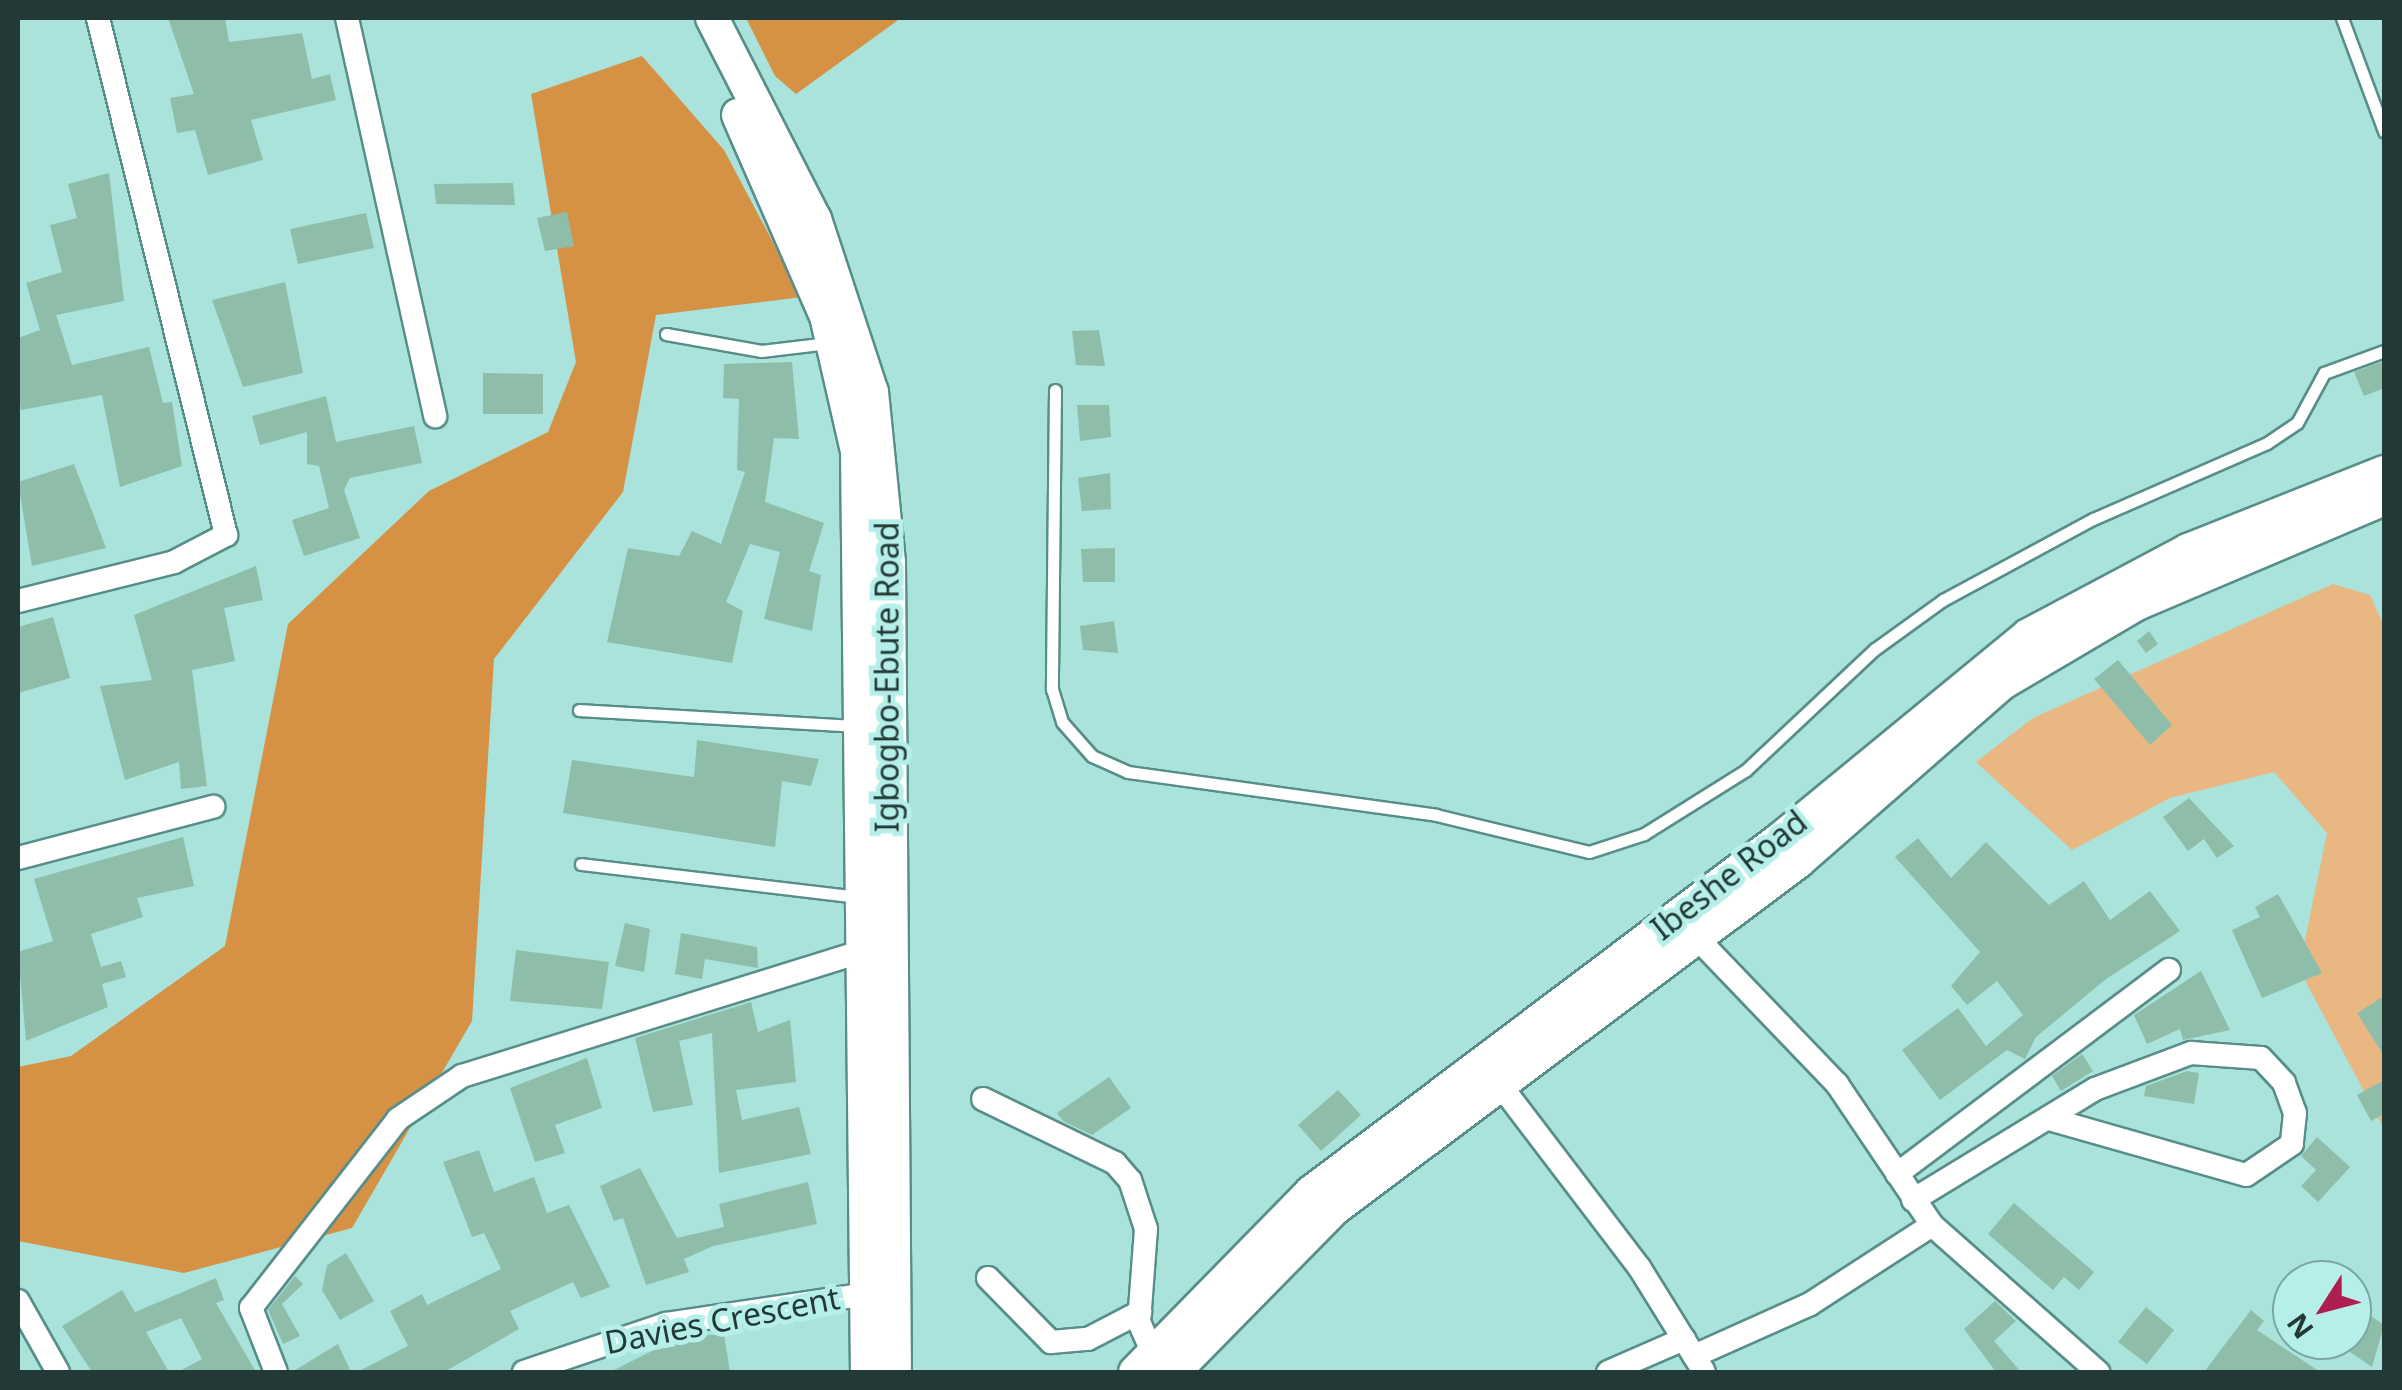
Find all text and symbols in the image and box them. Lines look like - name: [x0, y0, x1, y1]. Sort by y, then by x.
- street label: Igbogbo-Ebute Road: [868, 522, 906, 832]
- street label: Ibeshe Road: [1644, 802, 1814, 948]
- north arrow: [2272, 1260, 2372, 1360]
- street label: Davies Crescent: [601, 1278, 843, 1362]
- text: N: [2277, 1306, 2321, 1347]

